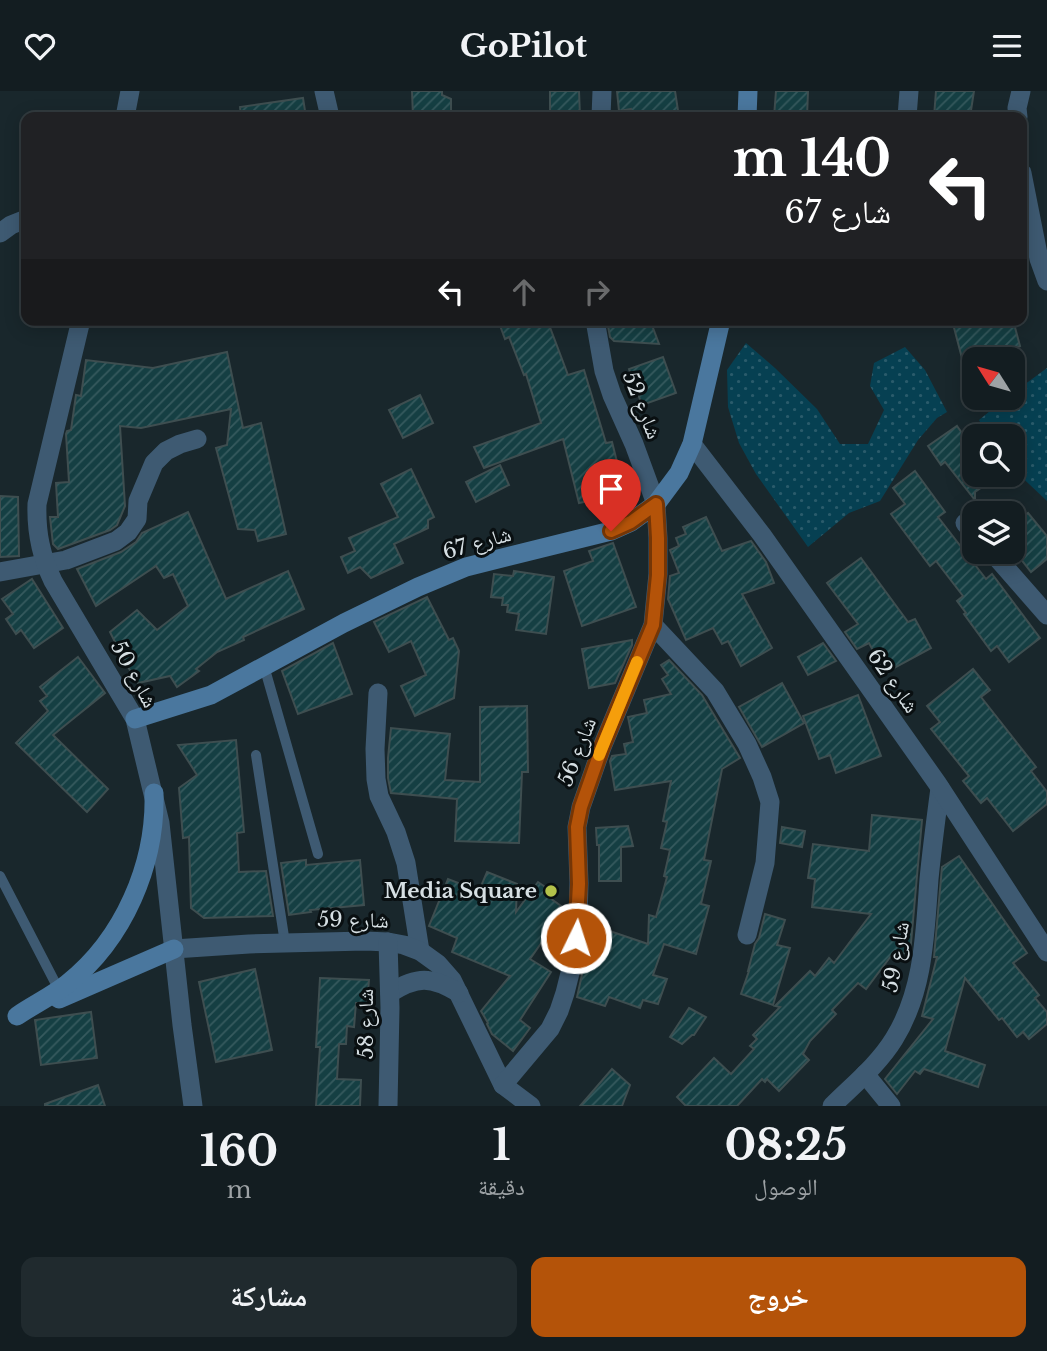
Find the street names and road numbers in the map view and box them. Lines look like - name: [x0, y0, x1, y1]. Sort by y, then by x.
- street label: شارع 52: [617, 367, 667, 443]
- street label: شارع 67: [440, 521, 514, 565]
- street label: شارع 50: [105, 636, 163, 712]
- street label: شارع 62: [862, 644, 924, 718]
- street label: شارع 56: [552, 714, 602, 790]
- street label: شارع 59: [317, 906, 389, 934]
- street label: شارع 59: [877, 920, 915, 994]
- street label: شارع 58: [353, 989, 379, 1059]

